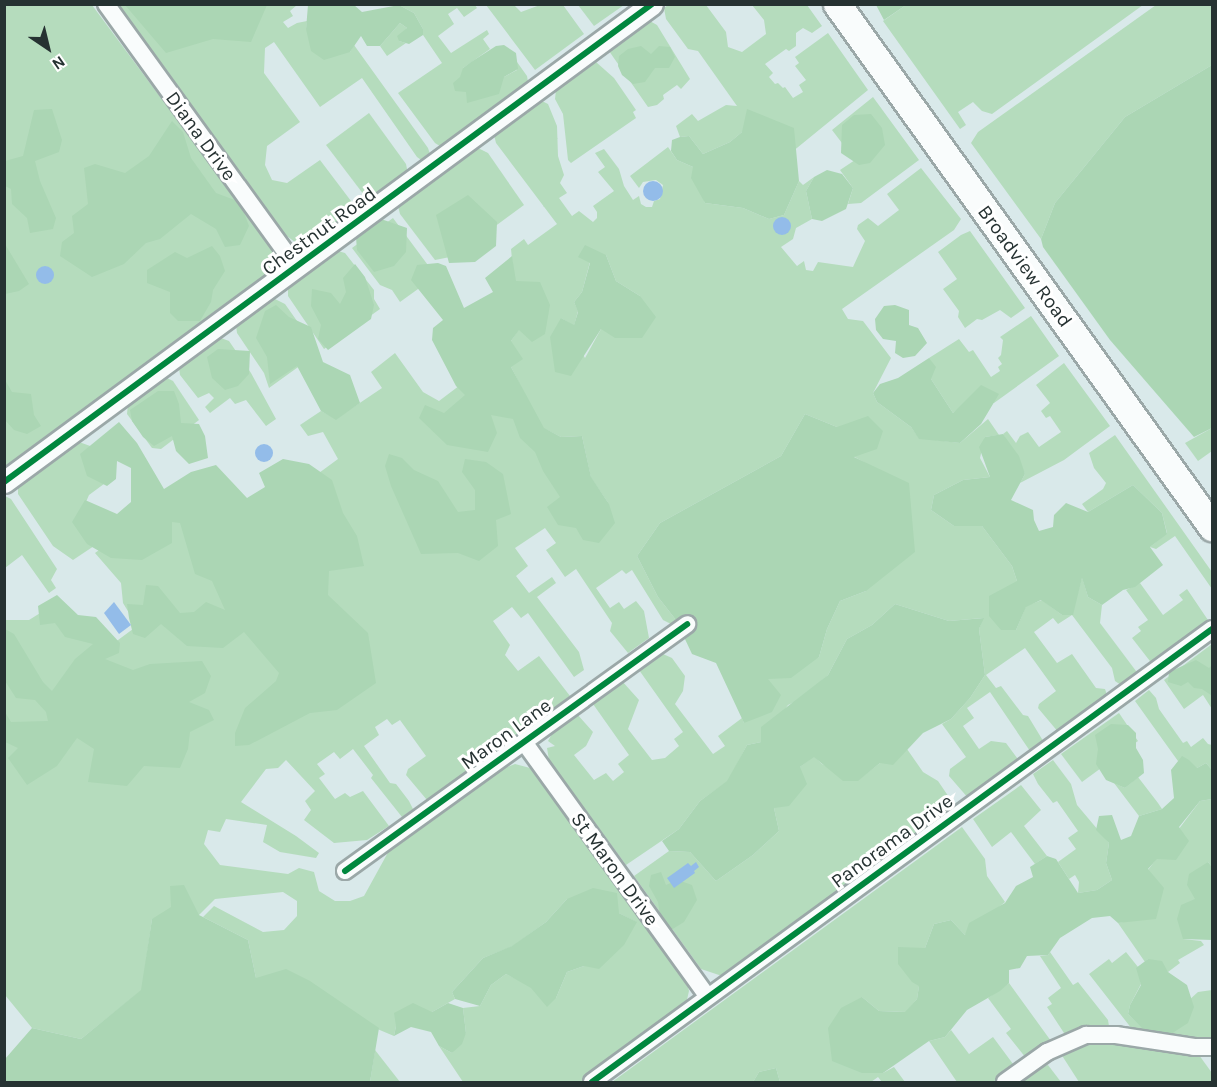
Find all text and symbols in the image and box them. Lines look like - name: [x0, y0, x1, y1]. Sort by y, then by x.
- north arrow: [18, 18, 78, 78]
- text: N: [48, 52, 69, 74]
- street label: Diana Drive: [161, 87, 241, 185]
- street label: Chestnut Road: [257, 182, 381, 280]
- street label: Broadview Road: [973, 200, 1077, 332]
- street label: Maron Lane: [456, 693, 556, 775]
- street label: Panorama Drive: [826, 789, 958, 893]
- street label: St Maron Drive: [566, 808, 664, 930]

